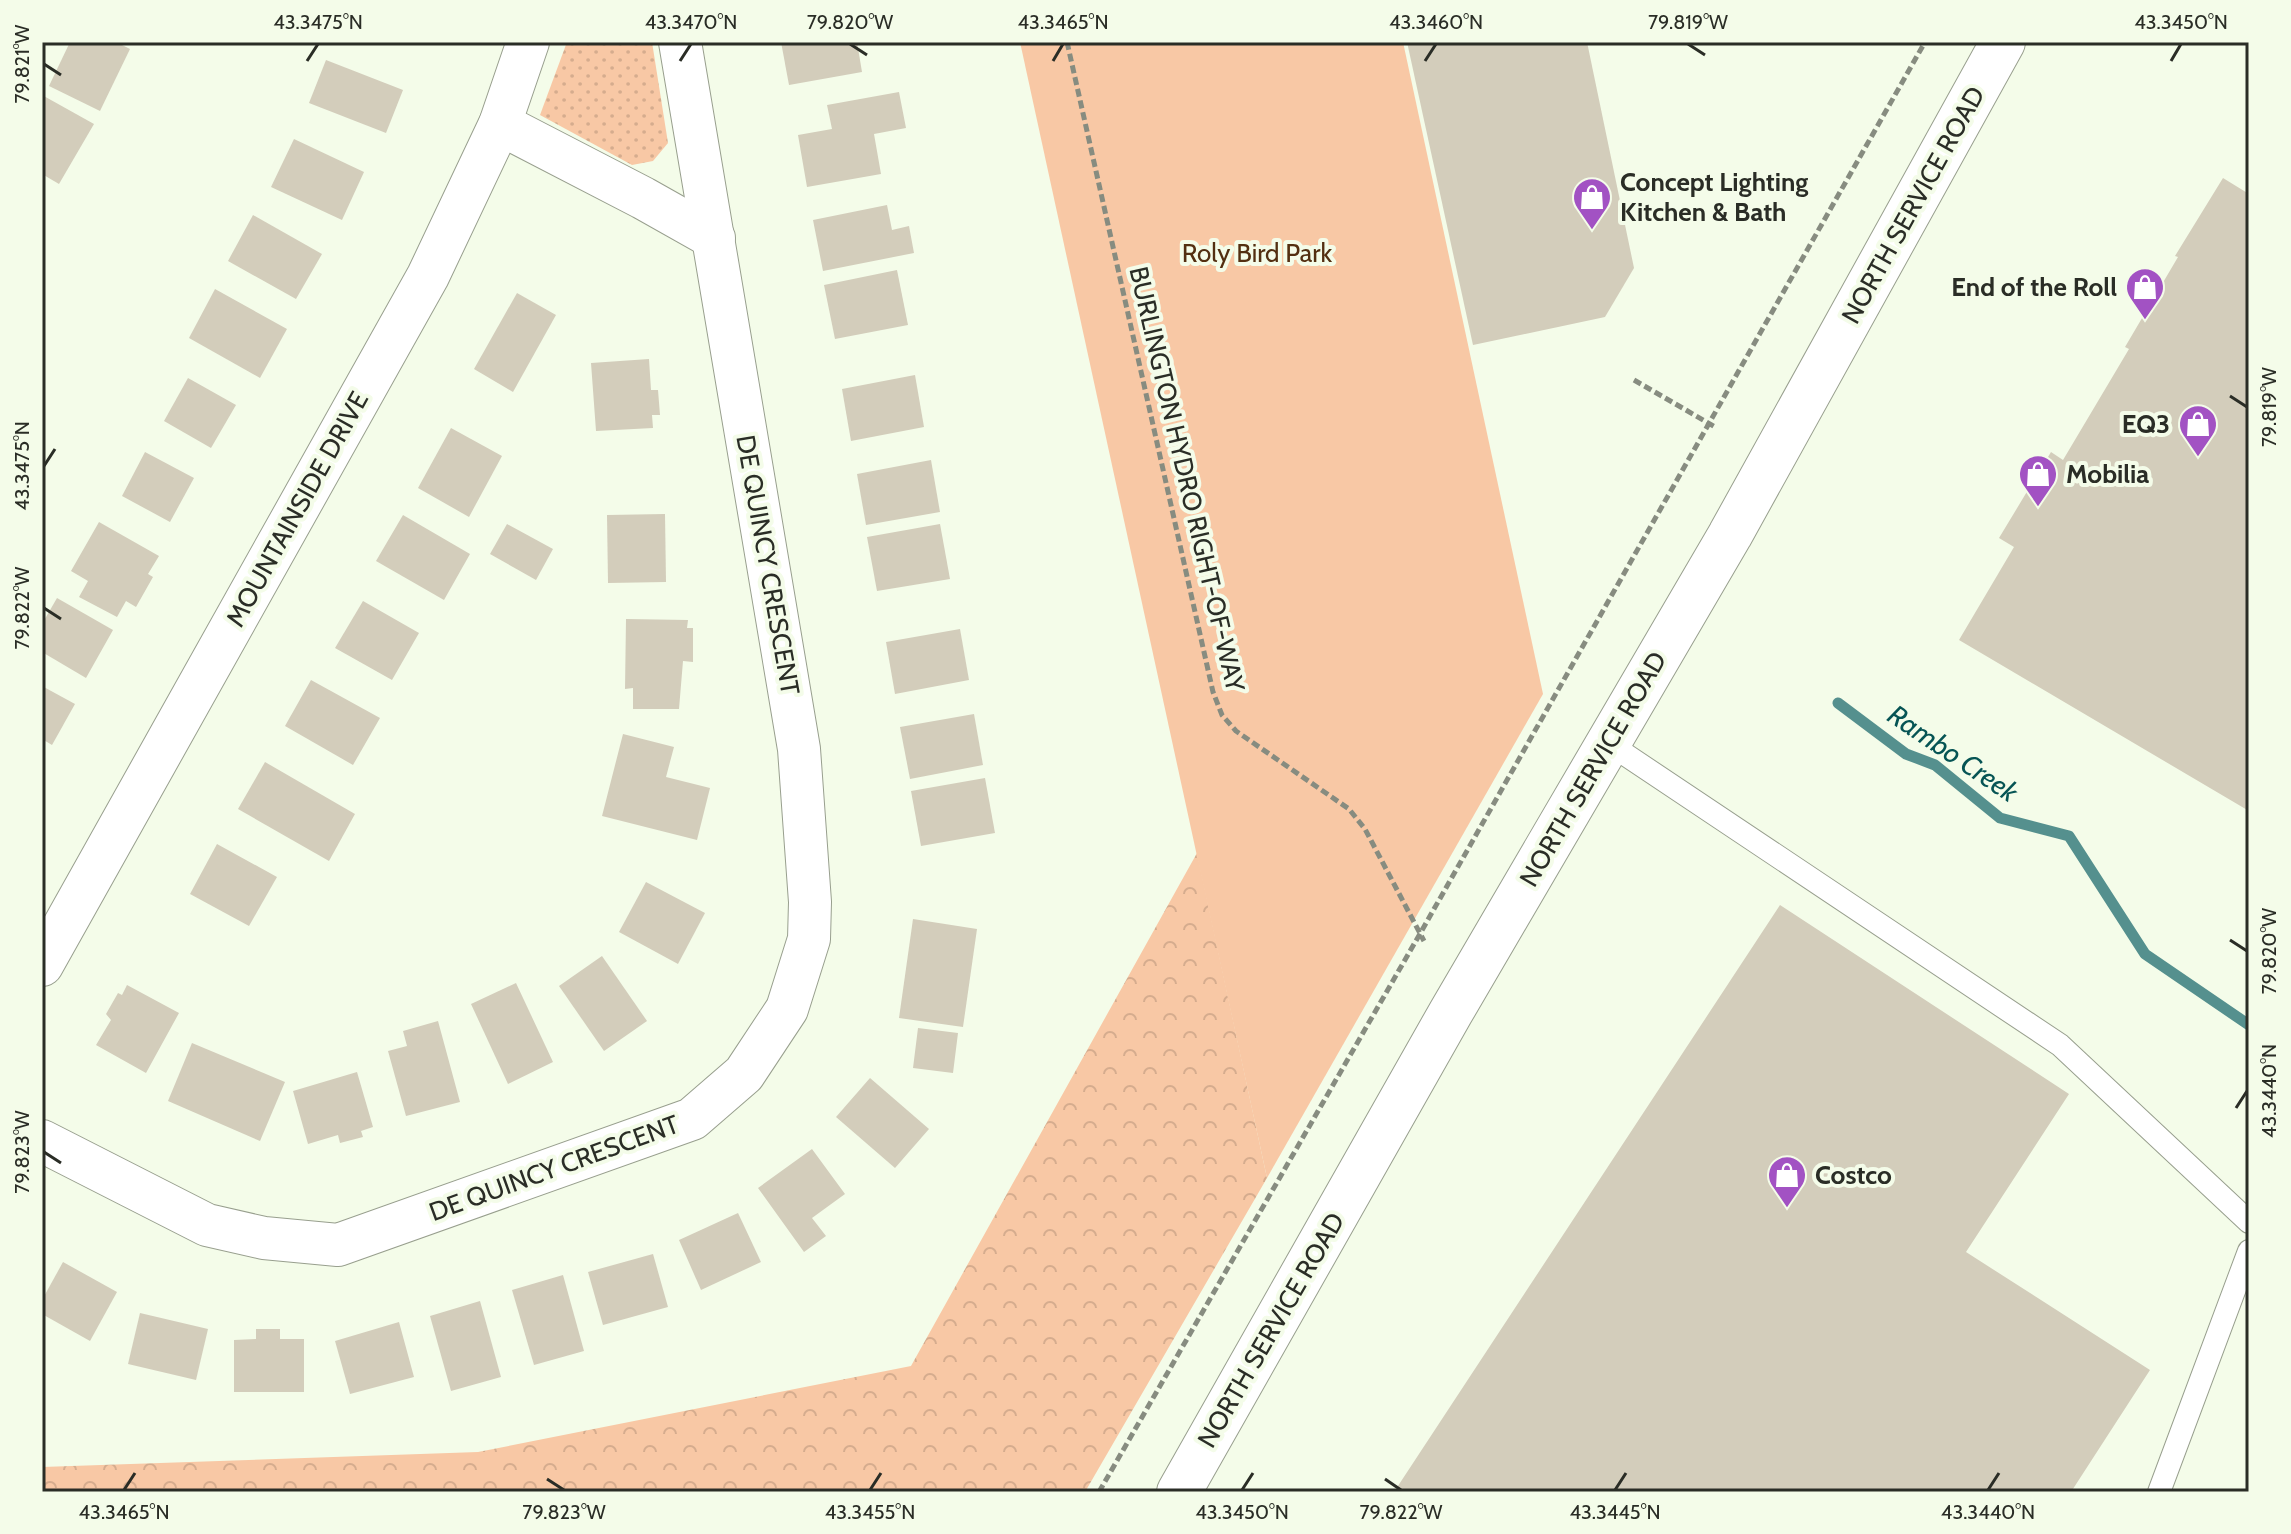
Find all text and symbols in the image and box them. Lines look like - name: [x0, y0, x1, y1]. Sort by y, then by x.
- text: 43.3475°N: [273, 10, 363, 34]
- text: 43.3470°N: [645, 10, 737, 34]
- text: 79.820°W: [807, 10, 893, 34]
- text: 43.3465°N: [1018, 10, 1109, 34]
- text: 43.3460°N: [1389, 10, 1483, 34]
- text: 79.819°W: [1648, 10, 1728, 34]
- text: 43.3450°N: [2134, 10, 2228, 34]
- text: 79.821°W: [10, 24, 34, 104]
- street label: NORTH SERVICE ROAD: [1835, 81, 1991, 329]
- place label: Concept Lighting Kitchen & Bath: [1620, 166, 1808, 228]
- shop icon: Concept Lighting Kitchen & Bath: [1571, 176, 1613, 231]
- park label: Roly Bird Park: [1182, 237, 1333, 269]
- street label: BURLINGTON HYDRO RIGHT-OF-WAY: [1122, 263, 1252, 695]
- shop icon: End of the Roll: [2124, 266, 2166, 321]
- place label: End of the Roll: [1951, 271, 2117, 303]
- text: 79.819°W: [2257, 367, 2281, 447]
- street label: MOUNTAINSIDE DRIVE: [219, 386, 375, 632]
- shop icon: EQ3: [2177, 403, 2219, 458]
- place label: EQ3: [2122, 408, 2170, 440]
- text: 43.3475°N: [10, 421, 34, 511]
- street label: DE QUINCY CRESCENT: [729, 433, 807, 698]
- shop icon: Mobilia: [2017, 453, 2059, 508]
- place label: Mobilia: [2066, 458, 2149, 490]
- text: 79.822°W: [10, 566, 34, 649]
- street label: NORTH SERVICE ROAD: [1513, 646, 1673, 892]
- water label: Rambo Creek: [1881, 697, 2025, 809]
- text: 79.820°W: [2257, 908, 2281, 994]
- text: 43.3440°N: [2257, 1044, 2281, 1138]
- street label: DE QUINCY CRESCENT: [425, 1108, 683, 1228]
- text: 79.823°W: [10, 1110, 34, 1194]
- shop icon: Costco: [1766, 1154, 1808, 1209]
- place label: Costco: [1815, 1159, 1892, 1191]
- street label: NORTH SERVICE ROAD: [1191, 1207, 1351, 1453]
- text: 43.3465°N: [79, 1500, 170, 1524]
- text: 79.823°W: [522, 1500, 606, 1524]
- text: 43.3455°N: [825, 1500, 915, 1524]
- text: 43.3450°N: [1195, 1500, 1289, 1524]
- text: 79.822°W: [1360, 1500, 1443, 1524]
- text: 43.3445°N: [1569, 1500, 1661, 1524]
- text: 43.3440°N: [1941, 1500, 2035, 1524]

